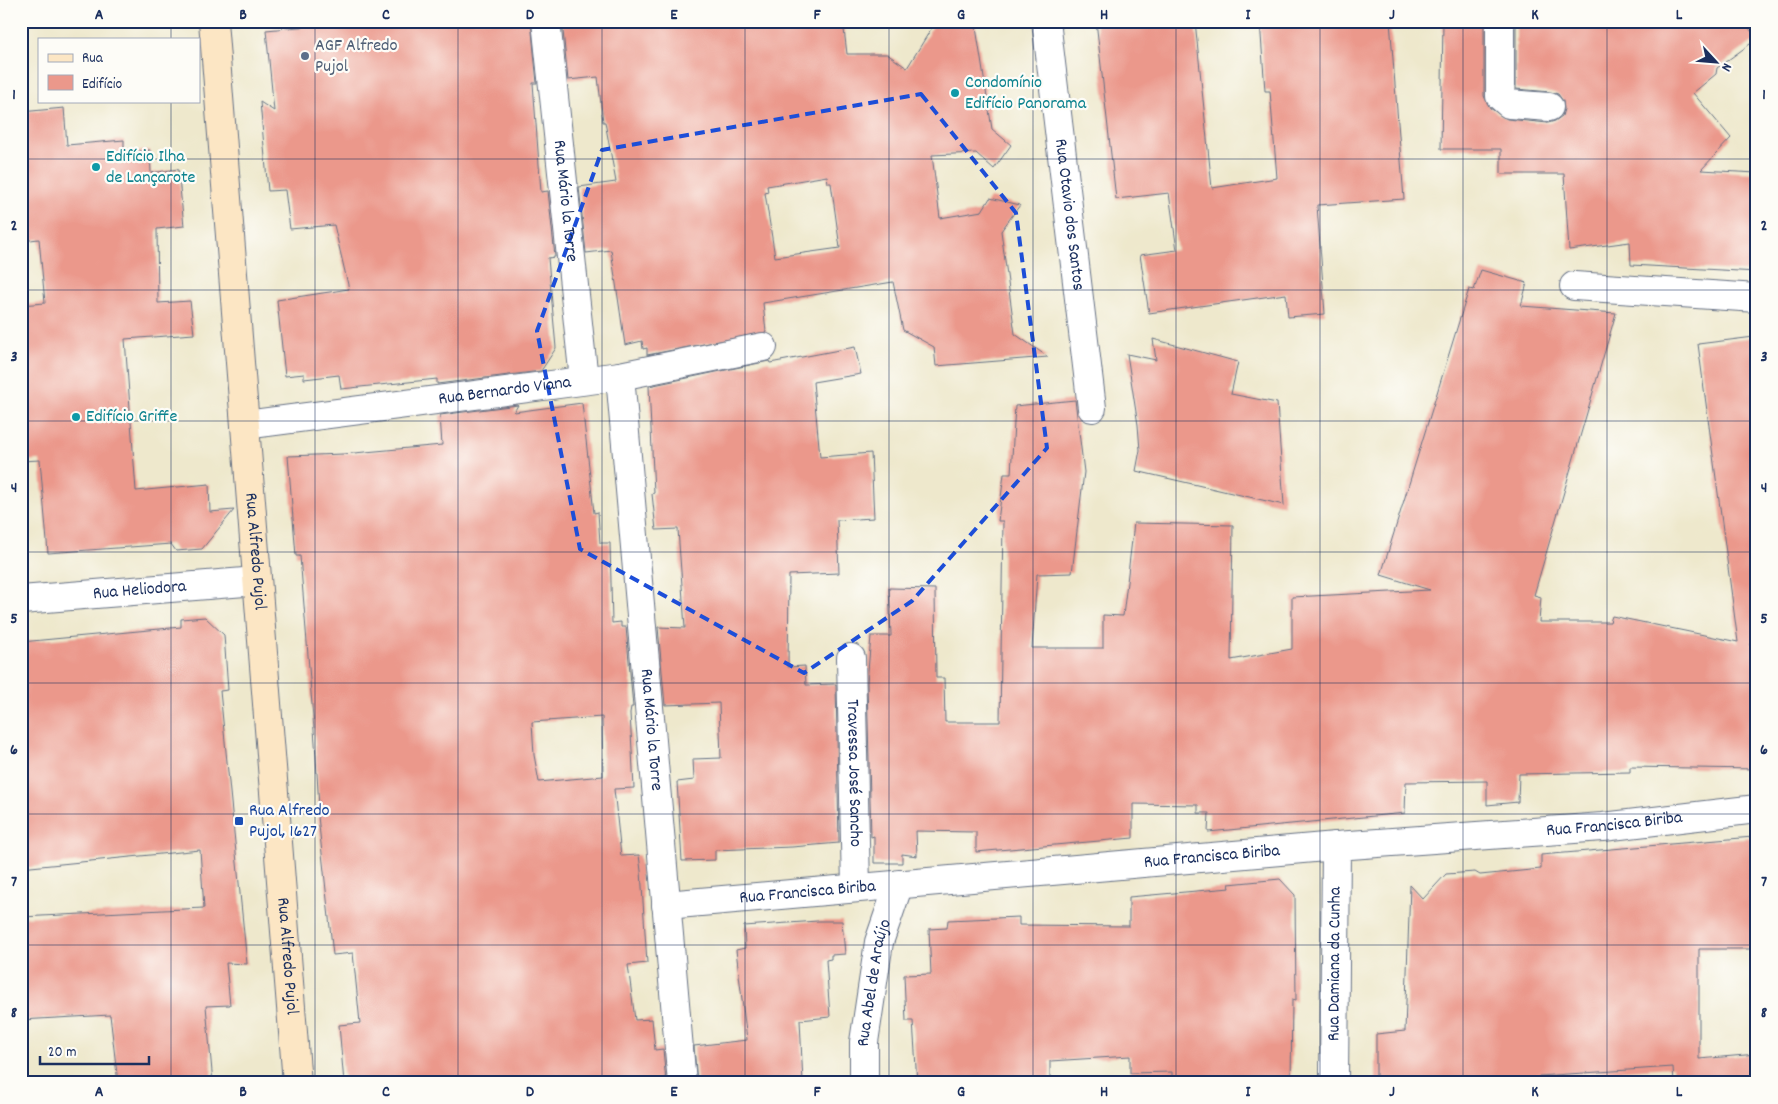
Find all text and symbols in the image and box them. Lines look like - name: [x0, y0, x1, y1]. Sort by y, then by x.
- text: A: [95, 4, 104, 27]
- text: B: [239, 4, 247, 27]
- text: C: [382, 4, 390, 27]
- text: D: [526, 4, 535, 27]
- text: E: [670, 4, 678, 27]
- text: F: [813, 4, 821, 27]
- text: G: [957, 4, 965, 27]
- text: H: [1100, 4, 1108, 27]
- text: I: [1246, 4, 1252, 27]
- text: J: [1389, 4, 1395, 27]
- text: K: [1531, 4, 1539, 27]
- text: L: [1676, 4, 1683, 27]
- place label: AGF Alfredo Pujol: [315, 34, 398, 80]
- legend: [38, 38, 200, 102]
- north arrow: [1690, 38, 1740, 88]
- text: Rua: [82, 48, 104, 70]
- marker: AGF Alfredo Pujol: [299, 50, 311, 62]
- text: N: [1715, 59, 1736, 74]
- place label: Condomínio Edifício Panorama: [965, 71, 1087, 117]
- text: Edifício: [82, 74, 122, 96]
- text: 1: [12, 84, 16, 107]
- text: 1: [1762, 84, 1766, 107]
- marker: Condomínio Edifício Panorama: [949, 87, 961, 99]
- street label: Rua Otavio dos Santos: [1048, 137, 1090, 292]
- street label: Rua Mário la Torre: [546, 139, 584, 263]
- place label: Edifício Ilha de Lançarote: [106, 145, 196, 191]
- marker: Edifício Ilha de Lançarote: [90, 161, 102, 173]
- text: 2: [11, 215, 18, 238]
- text: 2: [1761, 215, 1768, 238]
- text: 3: [10, 346, 18, 369]
- text: 3: [1760, 346, 1768, 369]
- street label: Rua Bernardo Viana: [437, 370, 573, 412]
- place label: Edifício Griffe: [86, 405, 177, 430]
- marker: Edifício Griffe: [70, 411, 82, 423]
- text: 4: [11, 477, 17, 500]
- text: 4: [1761, 477, 1767, 500]
- street label: Rua Alfredo Pujol: [238, 492, 272, 612]
- street label: Rua Heliodora: [92, 574, 188, 607]
- text: 5: [10, 608, 18, 631]
- text: 5: [1760, 608, 1768, 631]
- street label: Rua Mário la Torre: [633, 667, 669, 792]
- street label: Travessa José Sancho: [839, 699, 868, 847]
- text: 6: [10, 739, 18, 762]
- text: 6: [1760, 739, 1768, 762]
- place label: Rua Alfredo Pujol, 1627: [249, 799, 330, 845]
- street label: Rua Francisca Biriba: [1545, 805, 1684, 844]
- marker: Rua Alfredo Pujol, 1627: [233, 815, 245, 827]
- street label: Rua Francisca Biriba: [1143, 838, 1282, 875]
- text: 7: [11, 871, 17, 894]
- text: 7: [1761, 871, 1767, 894]
- street label: Rua Francisca Biriba: [738, 874, 877, 911]
- street label: Rua Damiana da Cunha: [1322, 886, 1348, 1041]
- street label: Rua Alfredo Pujol: [270, 896, 304, 1016]
- street label: Rua Abel de Araújo: [852, 916, 898, 1047]
- text: 8: [11, 1002, 18, 1025]
- text: 8: [1761, 1002, 1768, 1025]
- scale bar: [40, 1034, 149, 1066]
- text: 20 m: [48, 1042, 76, 1064]
- text: A: [95, 1081, 104, 1104]
- text: B: [239, 1081, 247, 1104]
- text: C: [382, 1081, 390, 1104]
- text: D: [526, 1081, 535, 1104]
- text: E: [670, 1081, 678, 1104]
- text: F: [813, 1081, 821, 1104]
- text: G: [957, 1081, 965, 1104]
- text: H: [1100, 1081, 1108, 1104]
- text: I: [1246, 1081, 1252, 1104]
- text: J: [1389, 1081, 1395, 1104]
- text: K: [1531, 1081, 1539, 1104]
- text: L: [1676, 1081, 1683, 1104]

